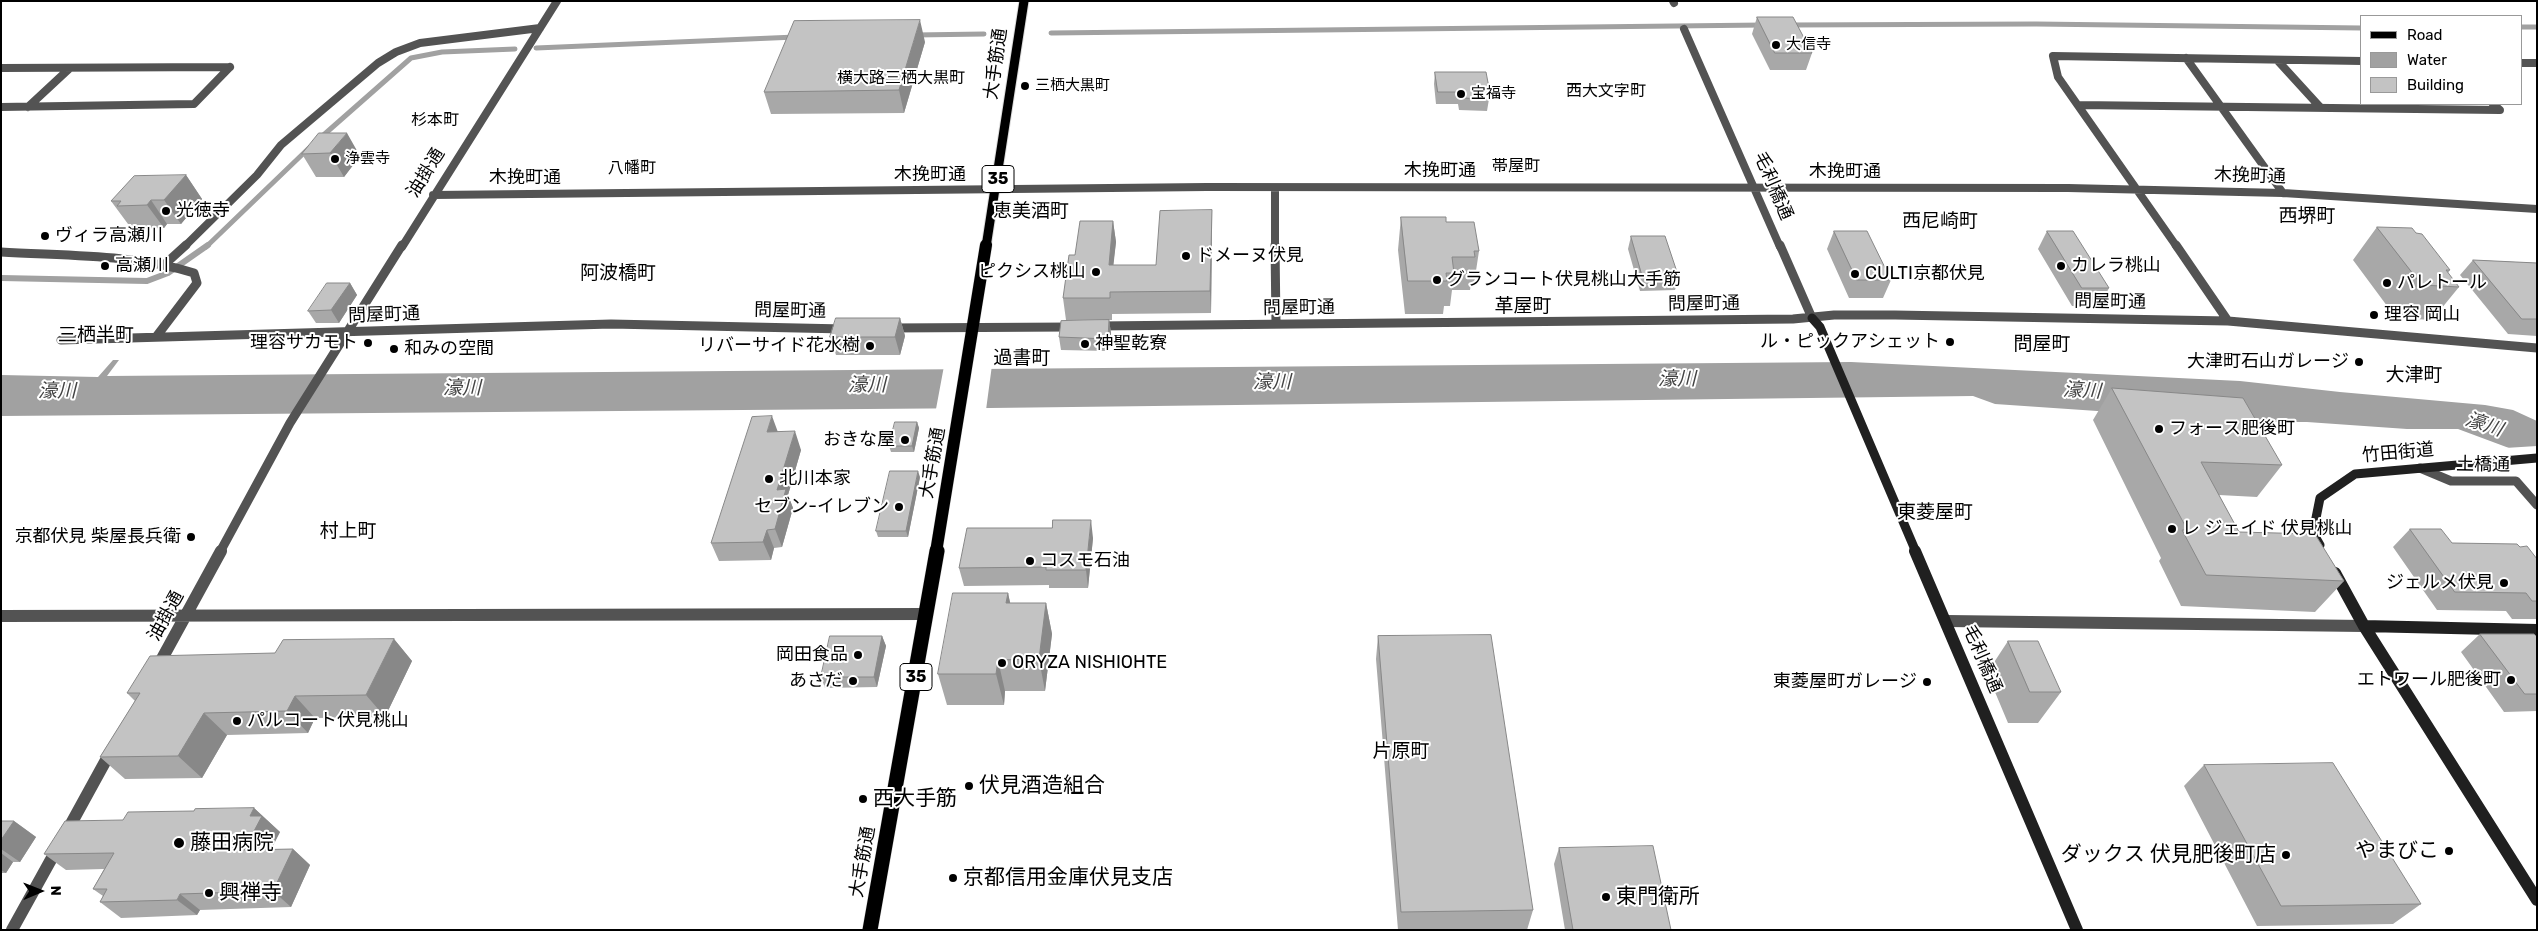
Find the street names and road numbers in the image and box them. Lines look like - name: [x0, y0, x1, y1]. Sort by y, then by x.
- street label: 大手筋通: [980, 27, 1012, 101]
- street label: 油掛通: [403, 144, 449, 202]
- street label: 毛利橋通: [1749, 149, 1797, 223]
- street label: 木挽町通: [1404, 160, 1476, 182]
- street label: 木挽町通: [1809, 161, 1881, 183]
- street label: 木挽町通: [894, 164, 966, 186]
- street label: 木挽町通: [2214, 164, 2286, 188]
- road number: 35: [982, 165, 1014, 192]
- street label: 木挽町通: [489, 167, 561, 189]
- street label: 問屋町通: [2074, 291, 2146, 313]
- street label: 問屋町通: [1668, 293, 1740, 315]
- street label: 問屋町通: [1263, 297, 1335, 319]
- street label: 問屋町通: [754, 300, 826, 322]
- street label: 問屋町通: [348, 303, 420, 327]
- street label: 大手筋通: [916, 426, 950, 500]
- street label: 竹田街道: [2361, 439, 2435, 467]
- street label: 土橋通: [2456, 454, 2510, 476]
- street label: 油掛通: [143, 587, 189, 645]
- street label: 毛利橋通: [1958, 622, 2006, 696]
- road number: 35: [900, 664, 932, 690]
- street label: 大手筋通: [846, 825, 880, 899]

